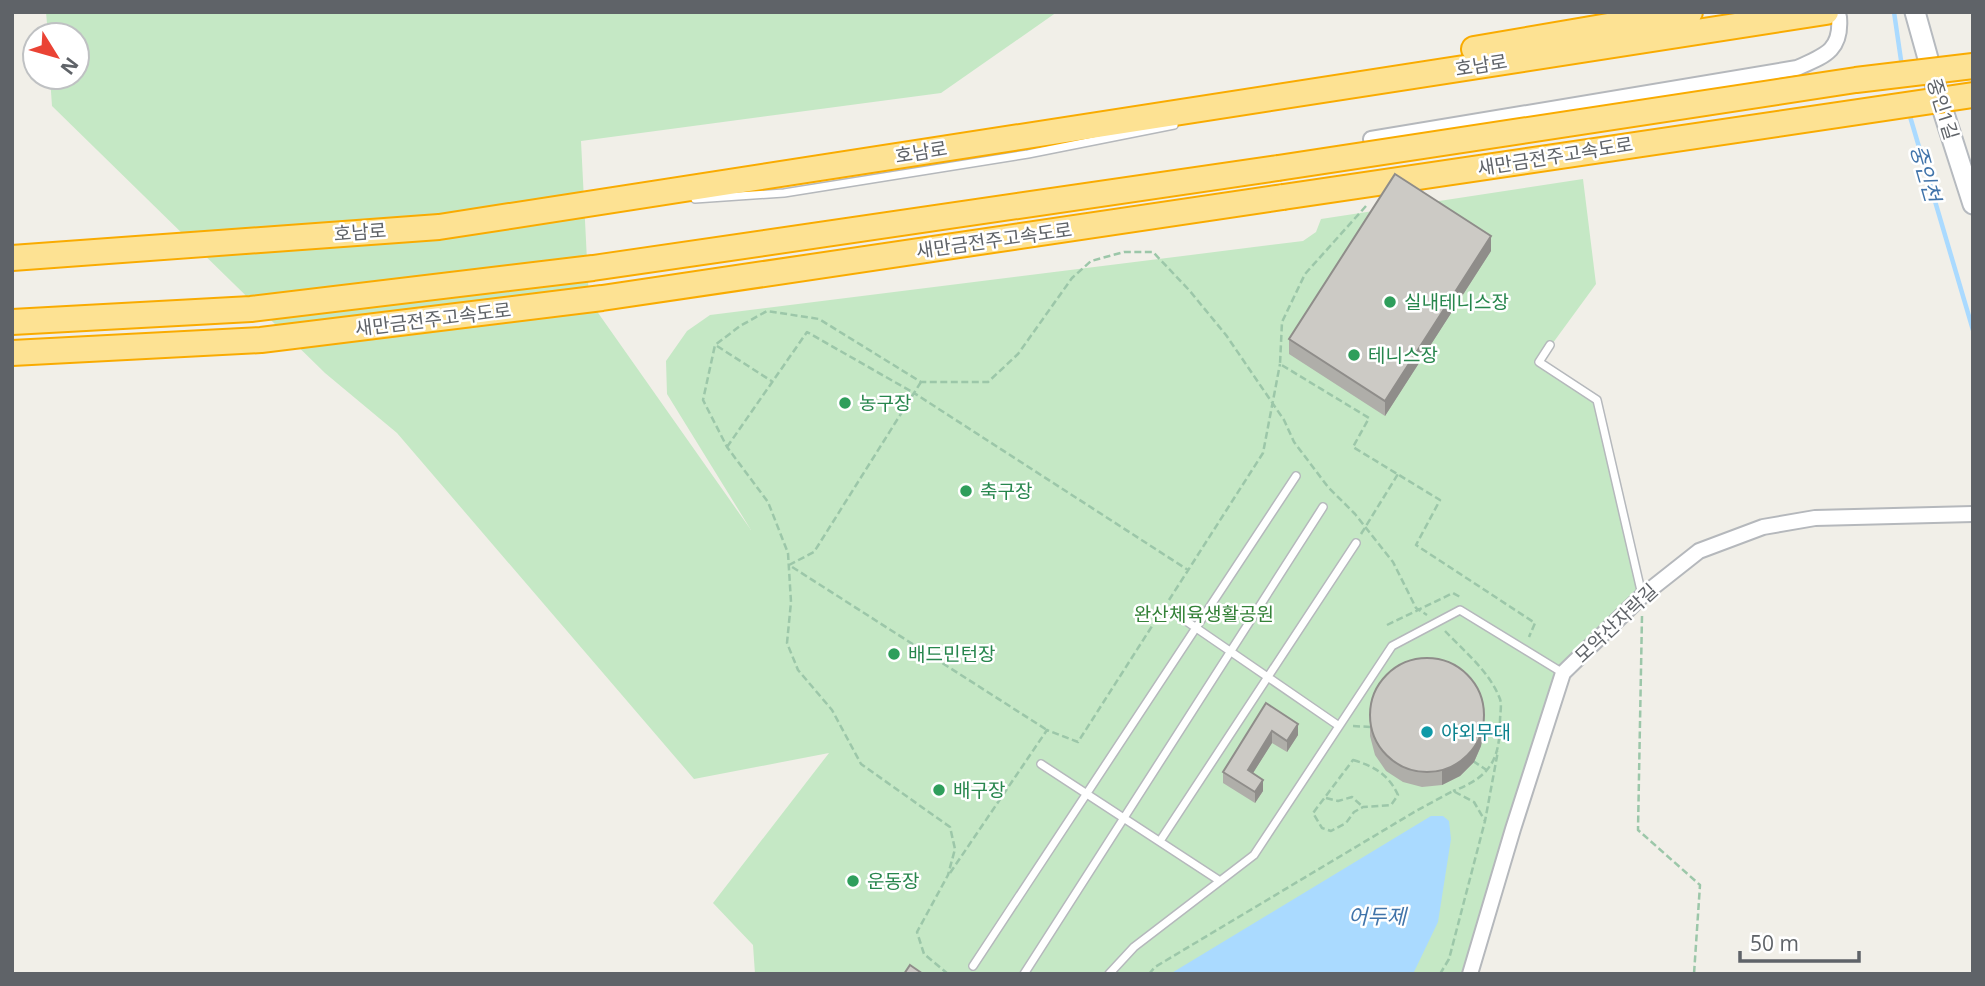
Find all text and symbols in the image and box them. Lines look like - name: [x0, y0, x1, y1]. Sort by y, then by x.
- north arrow: [21, 21, 91, 91]
- street label: 호남로: [1453, 48, 1509, 82]
- text: N: [55, 52, 85, 80]
- street label: 중인1길: [1921, 75, 1965, 143]
- street label: 새만금전주고속도로: [1475, 131, 1635, 181]
- street label: 호남로: [893, 135, 949, 169]
- water label: 중인천: [1905, 141, 1948, 207]
- street label: 새만금전주고속도로: [914, 216, 1074, 264]
- street label: 호남로: [333, 217, 387, 247]
- place label: 실내테니스장: [1404, 289, 1509, 315]
- marker: 실내테니스장: [1382, 294, 1398, 310]
- street label: 새만금전주고속도로: [353, 297, 513, 341]
- place label: 테니스장: [1368, 342, 1438, 368]
- marker: 테니스장: [1346, 347, 1362, 363]
- place label: 농구장: [859, 390, 911, 416]
- marker: 농구장: [837, 395, 853, 411]
- place label: 축구장: [980, 478, 1032, 504]
- marker: 축구장: [958, 483, 974, 499]
- street label: 모악산자락길: [1569, 578, 1663, 668]
- park label: 완산체육생활공원: [1134, 601, 1274, 627]
- place label: 배드민턴장: [908, 641, 995, 667]
- marker: 배드민턴장: [886, 646, 902, 662]
- place label: 야외무대: [1441, 719, 1511, 745]
- marker: 야외무대: [1419, 724, 1435, 740]
- place label: 배구장: [953, 777, 1005, 803]
- marker: 배구장: [931, 782, 947, 798]
- place label: 운동장: [867, 868, 919, 894]
- marker: 운동장: [845, 873, 861, 889]
- water label: 어두제: [1348, 902, 1409, 930]
- scale bar: [1740, 920, 1859, 964]
- text: 50 m: [1750, 929, 1799, 957]

